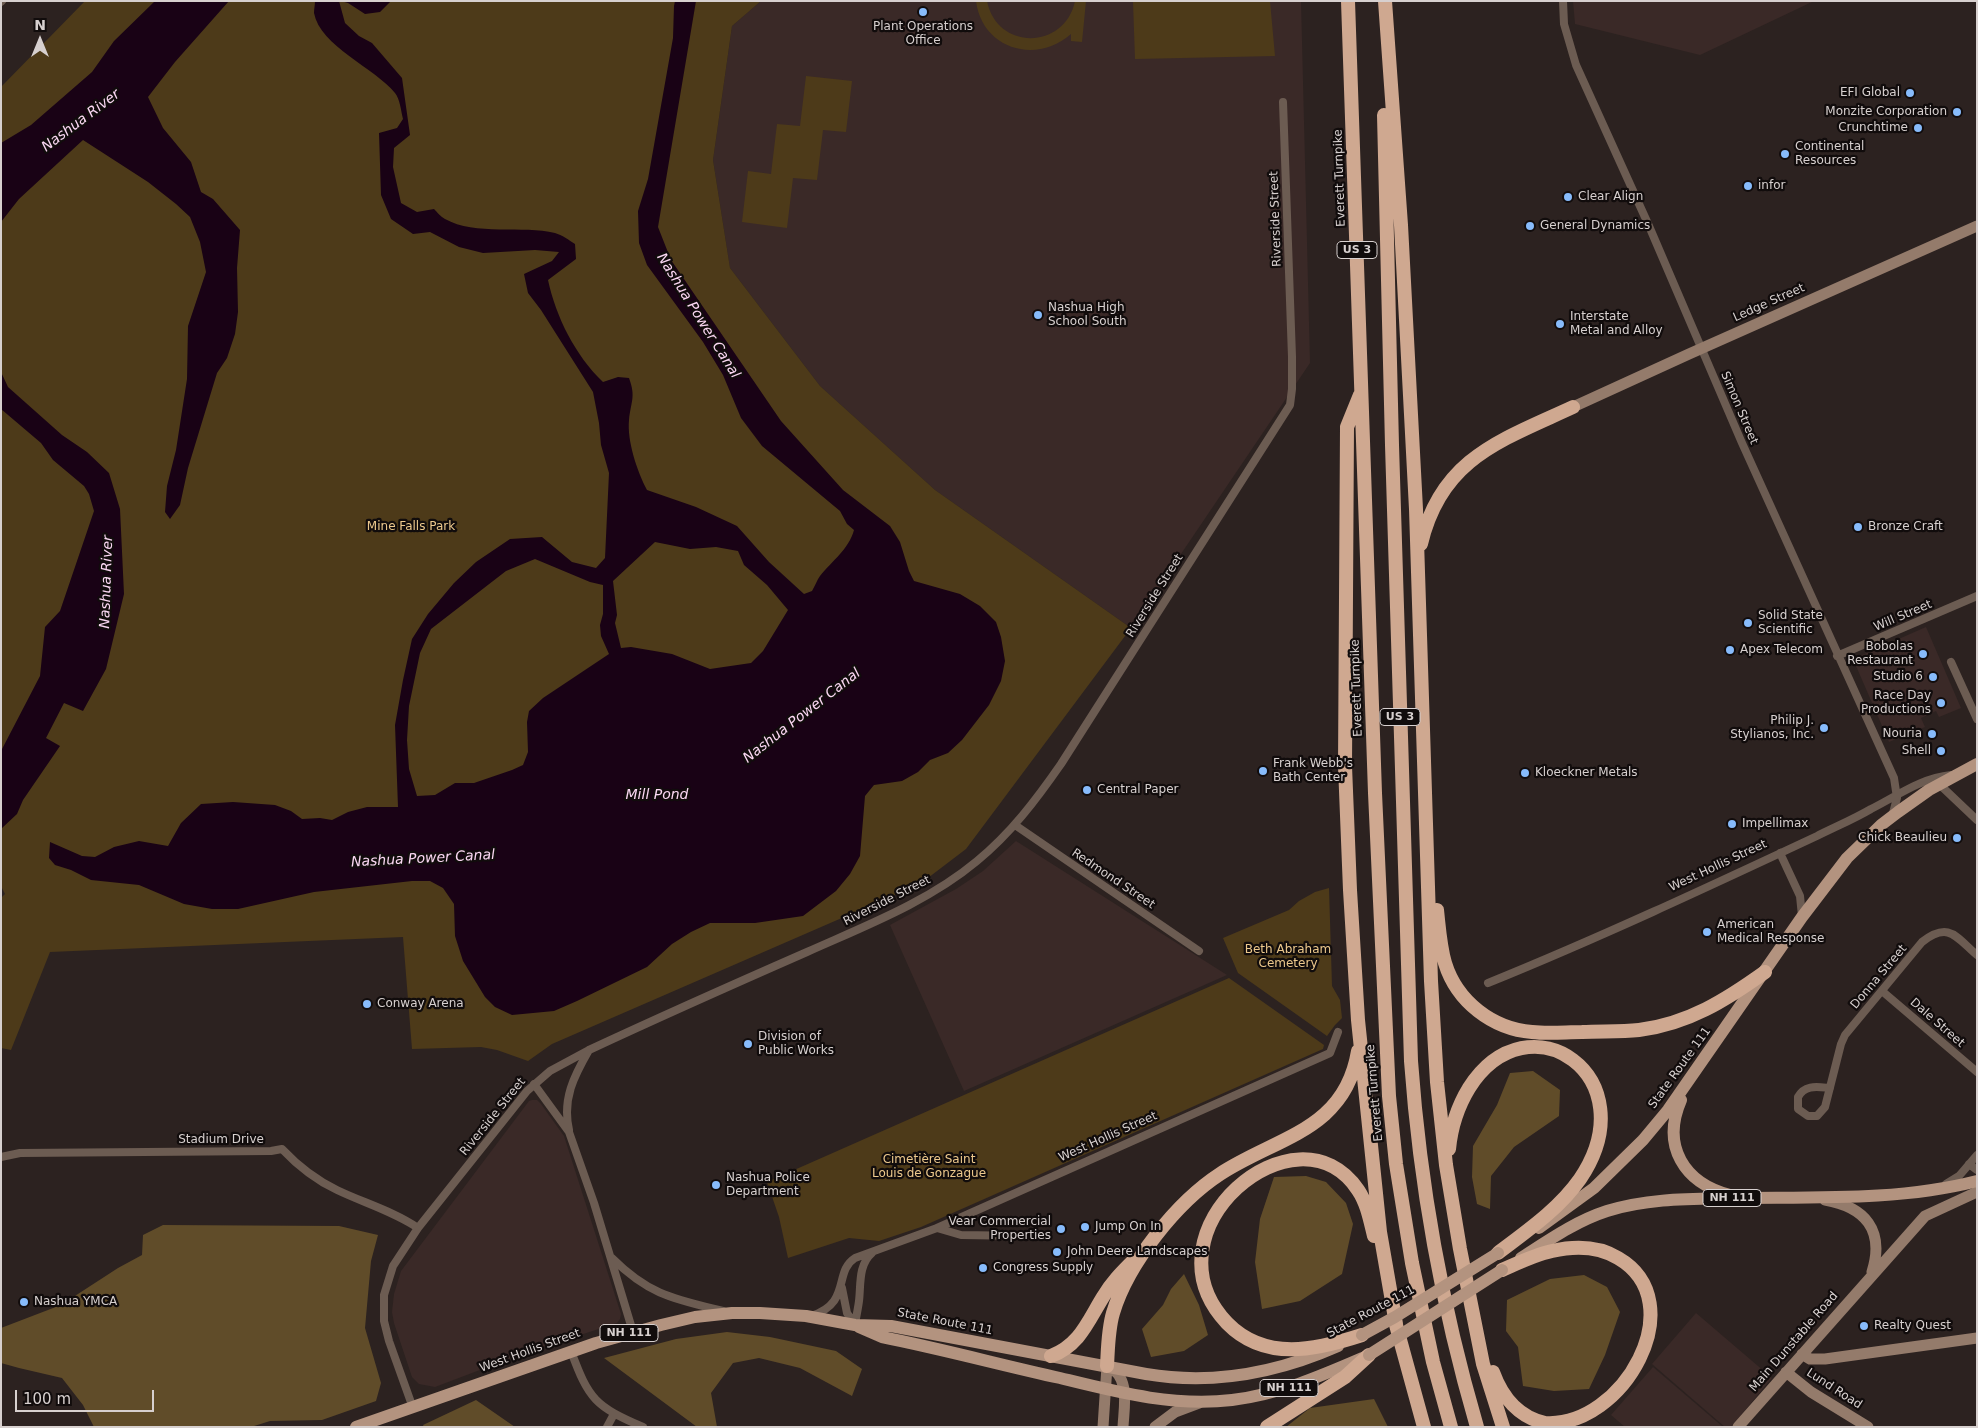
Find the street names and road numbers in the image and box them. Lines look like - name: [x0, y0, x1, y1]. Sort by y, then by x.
- street label: Everett Turnpike: [1331, 129, 1349, 227]
- street label: Riverside Street: [1267, 171, 1285, 267]
- road number: US 3: [1337, 242, 1377, 258]
- street label: Ledge Street: [1731, 281, 1807, 325]
- street label: Simon Street: [1717, 369, 1761, 447]
- street label: Riverside Street: [1123, 551, 1187, 641]
- street label: Will Street: [1872, 597, 1934, 635]
- street label: Everett Turnpike: [1348, 639, 1366, 737]
- road number: US 3: [1380, 709, 1420, 726]
- street label: West Hollis Street: [1667, 837, 1769, 895]
- street label: Redmond Street: [1069, 846, 1157, 912]
- street label: Riverside Street: [841, 873, 933, 929]
- street label: Donna Street: [1848, 942, 1910, 1012]
- street label: Dale Street: [1907, 995, 1967, 1051]
- street label: State Route 111: [1646, 1024, 1714, 1112]
- street label: Everett Turnpike: [1364, 1044, 1386, 1142]
- street label: Riverside Street: [457, 1075, 529, 1159]
- street label: West Hollis Street: [1057, 1109, 1159, 1165]
- street label: Stadium Drive: [178, 1133, 264, 1147]
- road number: NH 111: [1703, 1190, 1761, 1206]
- street label: State Route 111: [1325, 1283, 1417, 1341]
- street label: Main Dunstable Road: [1747, 1289, 1841, 1395]
- street label: State Route 111: [896, 1306, 994, 1338]
- road number: NH 111: [600, 1325, 658, 1342]
- street label: West Hollis Street: [478, 1326, 582, 1376]
- street label: Lund Road: [1804, 1366, 1864, 1412]
- road number: NH 111: [1260, 1380, 1318, 1396]

